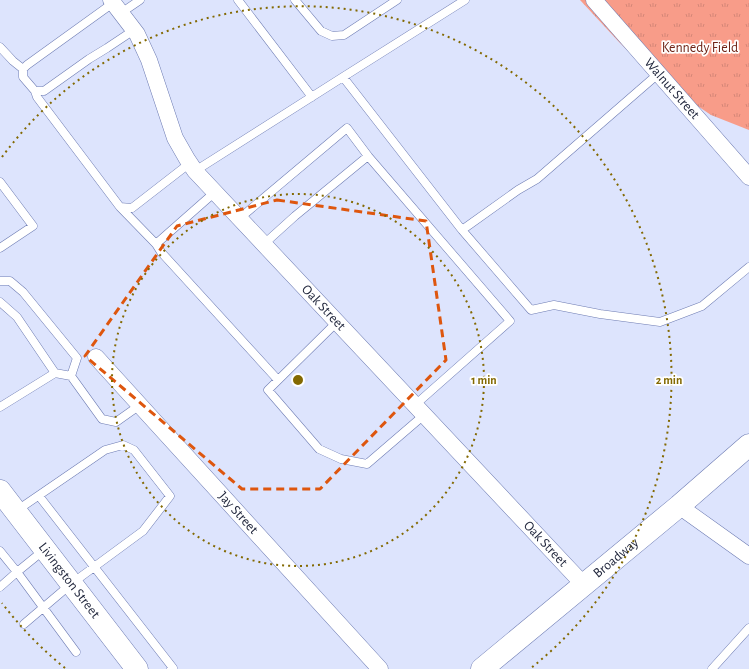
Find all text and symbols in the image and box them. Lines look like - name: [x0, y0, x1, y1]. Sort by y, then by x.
- park label: Kennedy Field: [662, 41, 738, 55]
- street label: Walnut Street: [641, 56, 702, 122]
- street label: Oak Street: [299, 282, 349, 334]
- centre of rings: [291, 373, 305, 387]
- text: 1 min: [471, 374, 497, 386]
- text: 2 min: [656, 374, 682, 386]
- street label: Jay Street: [215, 489, 261, 537]
- street label: Oak Street: [521, 518, 570, 570]
- street label: Broadway: [591, 535, 641, 581]
- street label: Livingston Street: [36, 540, 103, 621]

